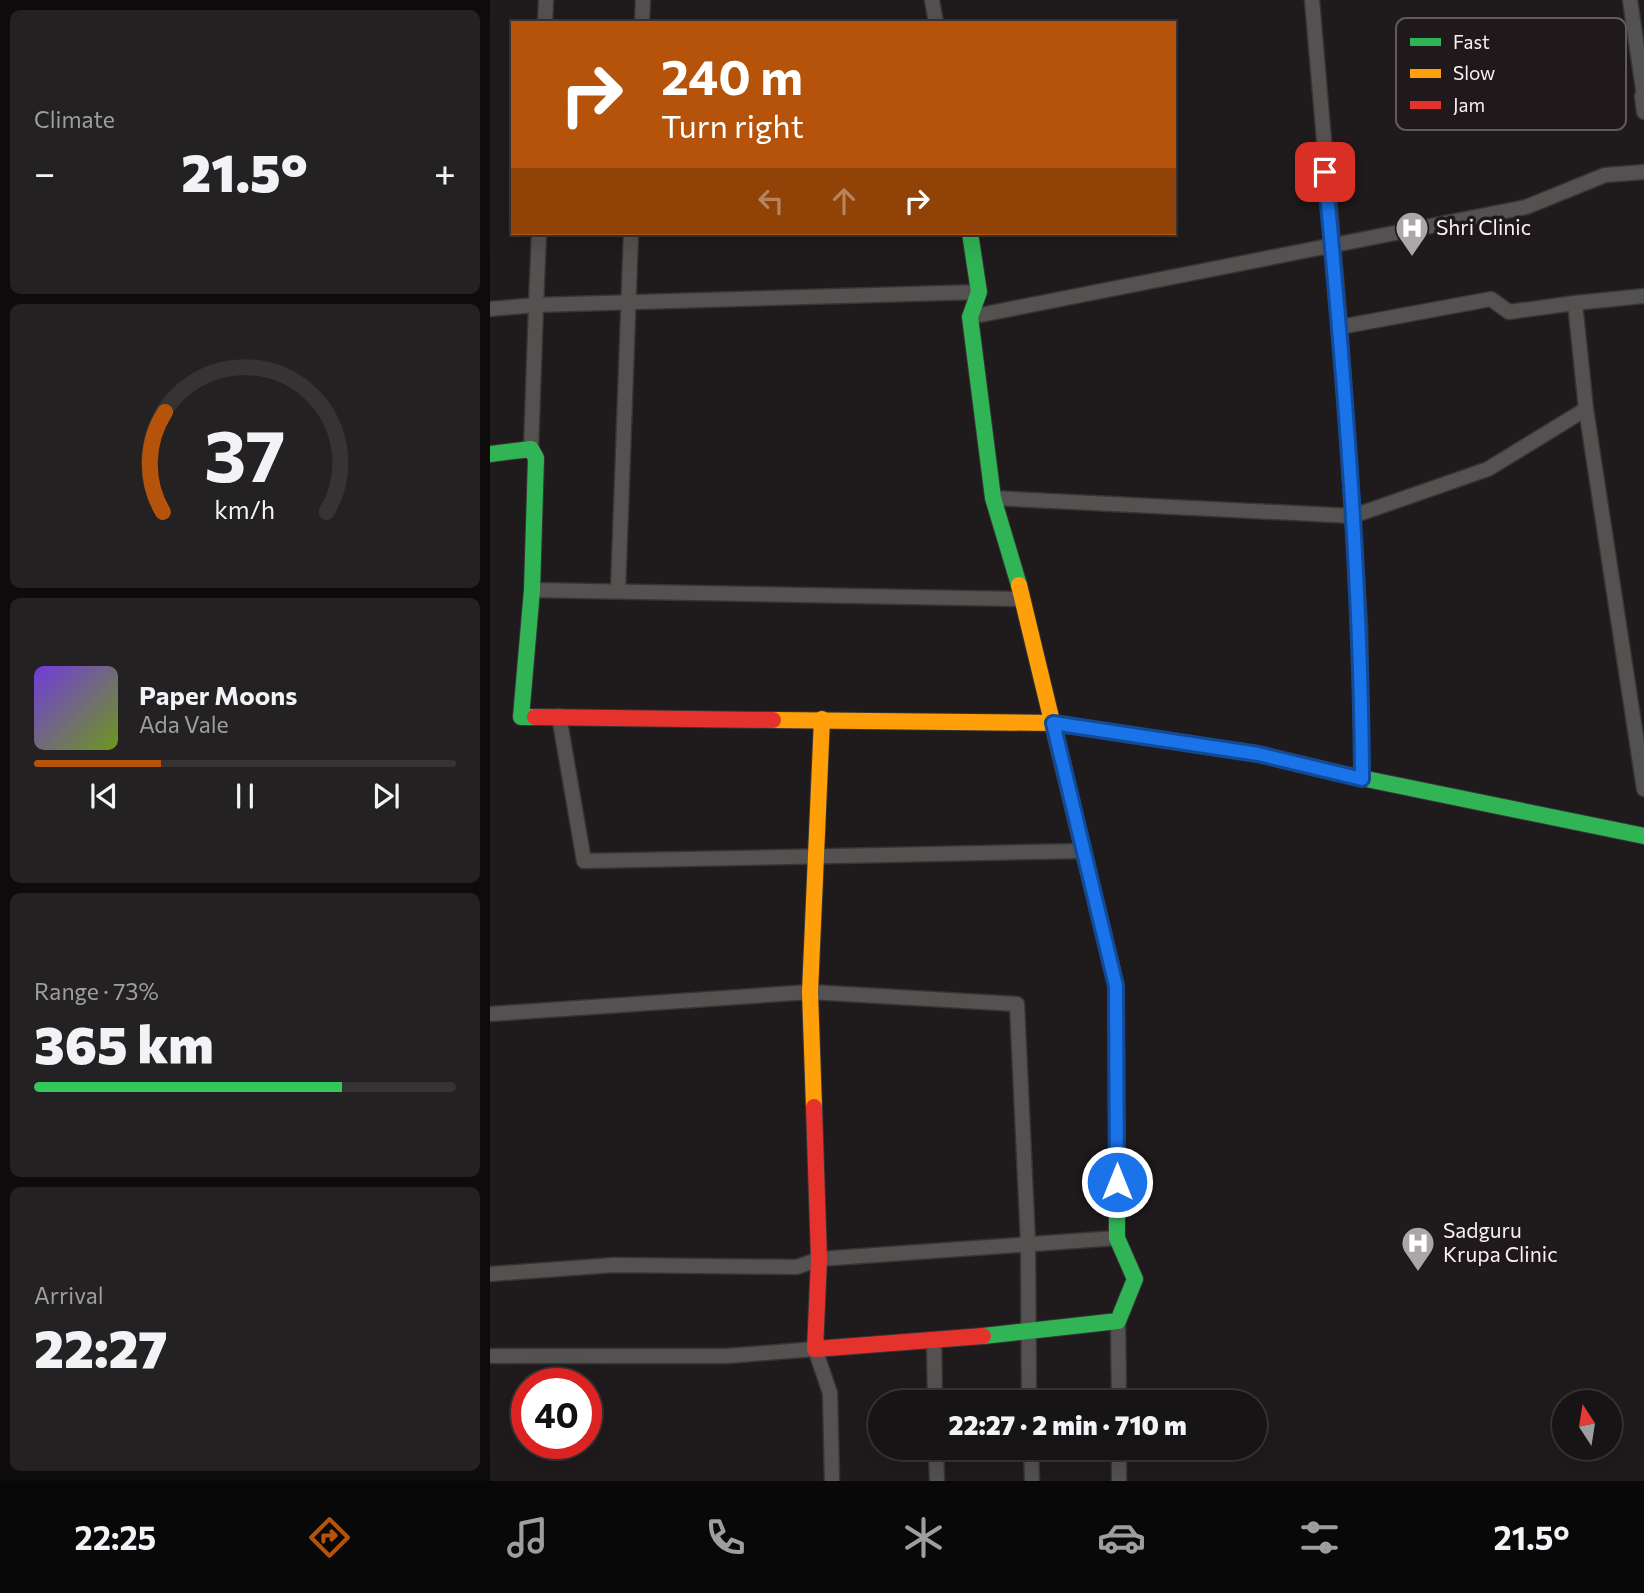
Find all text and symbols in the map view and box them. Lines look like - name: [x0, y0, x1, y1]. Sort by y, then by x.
- legend: [1396, 18, 1626, 130]
- text: Fast: [1453, 30, 1490, 53]
- text: 240 m: [661, 45, 803, 105]
- icon: right: [546, 49, 637, 140]
- text: Slow: [1453, 61, 1495, 84]
- text: Jam: [1453, 93, 1485, 116]
- text: Climate: [34, 105, 115, 133]
- text: Turn right: [661, 105, 804, 145]
- text: 21.5°: [181, 139, 308, 203]
- pin: [1295, 142, 1355, 202]
- text: −: [34, 148, 56, 195]
- text: +: [434, 148, 456, 195]
- icon: arrive: [1306, 153, 1344, 191]
- icon: left: [752, 182, 790, 220]
- icon: ahead: [825, 182, 863, 220]
- icon: right: [898, 182, 936, 220]
- hospital icon: Shri Clinic: [1393, 209, 1431, 258]
- place label: Shri Clinic: [1436, 214, 1531, 239]
- text: 37: [204, 409, 286, 498]
- text: km/h: [215, 494, 275, 524]
- text: Paper Moons: [139, 679, 297, 710]
- text: Ada Vale: [139, 710, 229, 738]
- icon: previous: [85, 777, 123, 815]
- icon: pause: [226, 777, 264, 815]
- icon: next: [367, 777, 405, 815]
- text: Range · 73%: [34, 977, 159, 1005]
- text: 365 km: [34, 1011, 214, 1075]
- position arrow: [1080, 1145, 1154, 1219]
- place label: Sadguru Krupa Clinic: [1443, 1217, 1558, 1266]
- hospital icon: Sadguru Krupa Clinic: [1399, 1224, 1437, 1273]
- text: Arrival: [34, 1281, 104, 1309]
- text: 22:27: [34, 1315, 167, 1379]
- speed limit sign: 40: [511, 1368, 602, 1459]
- north arrow: [1552, 1390, 1622, 1460]
- map controls: [1552, 1390, 1622, 1460]
- text: 22:27 · 2 min · 710 m: [948, 1409, 1187, 1440]
- icon: directions: [305, 1513, 354, 1562]
- icon: music: [503, 1513, 552, 1562]
- icon: phone: [701, 1513, 750, 1562]
- icon: climate: [899, 1513, 948, 1562]
- icon: car: [1097, 1513, 1146, 1562]
- icon: filters: [1295, 1513, 1344, 1562]
- text: 22:25: [75, 1517, 156, 1557]
- text: 21.5°: [1493, 1517, 1569, 1557]

